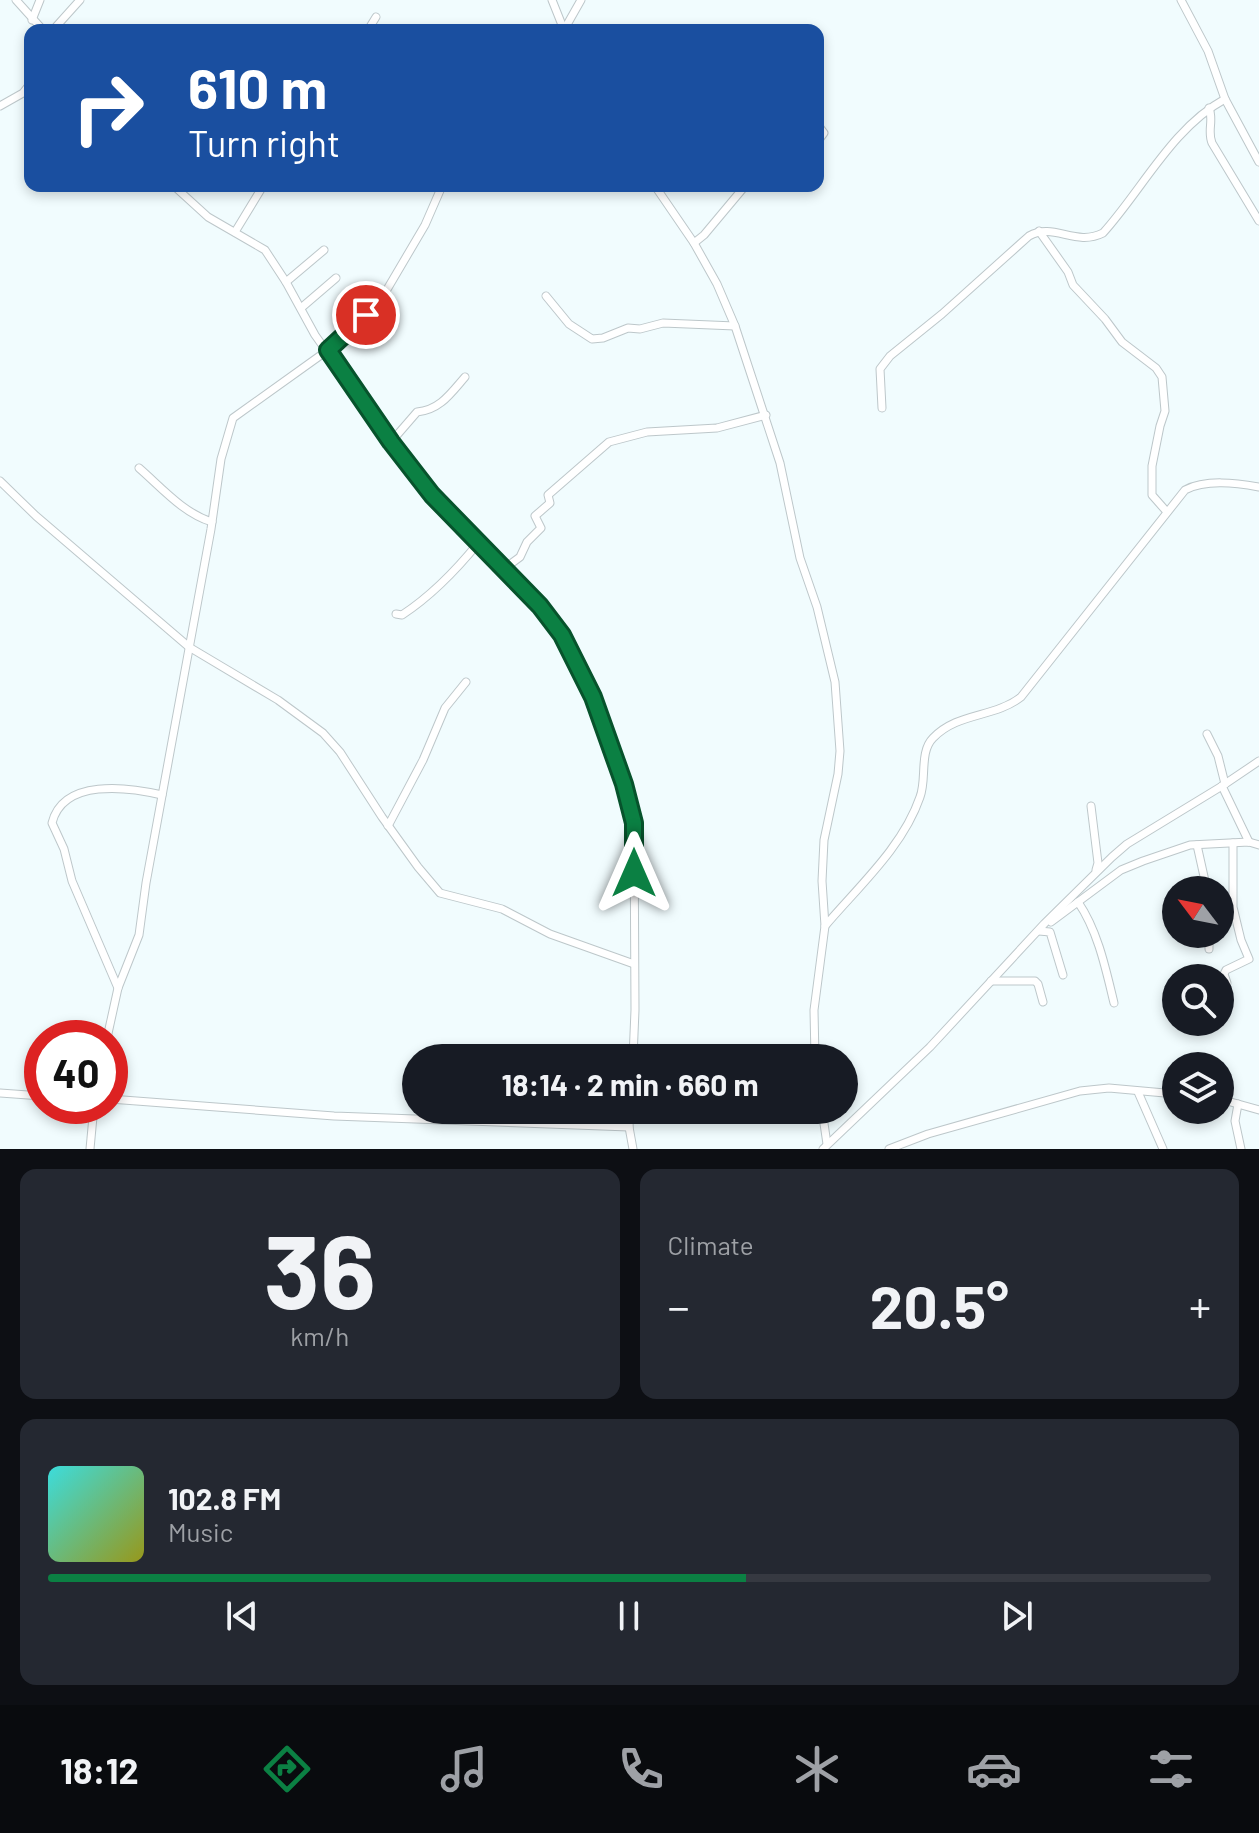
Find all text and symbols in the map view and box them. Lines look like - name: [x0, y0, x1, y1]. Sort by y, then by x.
- text: 610 m: [188, 53, 327, 120]
- icon: right: [56, 56, 160, 160]
- text: Turn right: [188, 121, 340, 164]
- pin: [332, 281, 400, 349]
- icon: arrive: [344, 293, 388, 337]
- position arrow: [592, 831, 676, 915]
- north arrow: [1162, 876, 1234, 948]
- map controls: [1162, 876, 1234, 1124]
- button: search: [1162, 964, 1234, 1036]
- speed limit sign: 40: [24, 1020, 128, 1124]
- button: layers: [1162, 1052, 1234, 1124]
- text: 18:14 · 2 min · 660 m: [502, 1066, 758, 1102]
- text: 36: [264, 1205, 376, 1330]
- text: Climate: [668, 1229, 754, 1260]
- text: 20.5°: [870, 1269, 1009, 1341]
- text: −: [668, 1279, 690, 1332]
- text: +: [1189, 1279, 1211, 1332]
- text: km/h: [290, 1320, 349, 1351]
- text: 102.8 FM: [168, 1480, 281, 1516]
- text: Music: [168, 1516, 233, 1547]
- icon: previous: [220, 1594, 264, 1638]
- icon: pause: [607, 1594, 651, 1638]
- icon: next: [995, 1594, 1039, 1638]
- icon: directions: [259, 1741, 315, 1797]
- icon: music: [436, 1741, 492, 1797]
- icon: phone: [613, 1741, 669, 1797]
- icon: climate: [789, 1741, 845, 1797]
- icon: car: [966, 1741, 1022, 1797]
- icon: filters: [1143, 1741, 1199, 1797]
- text: 18:12: [60, 1748, 139, 1791]

